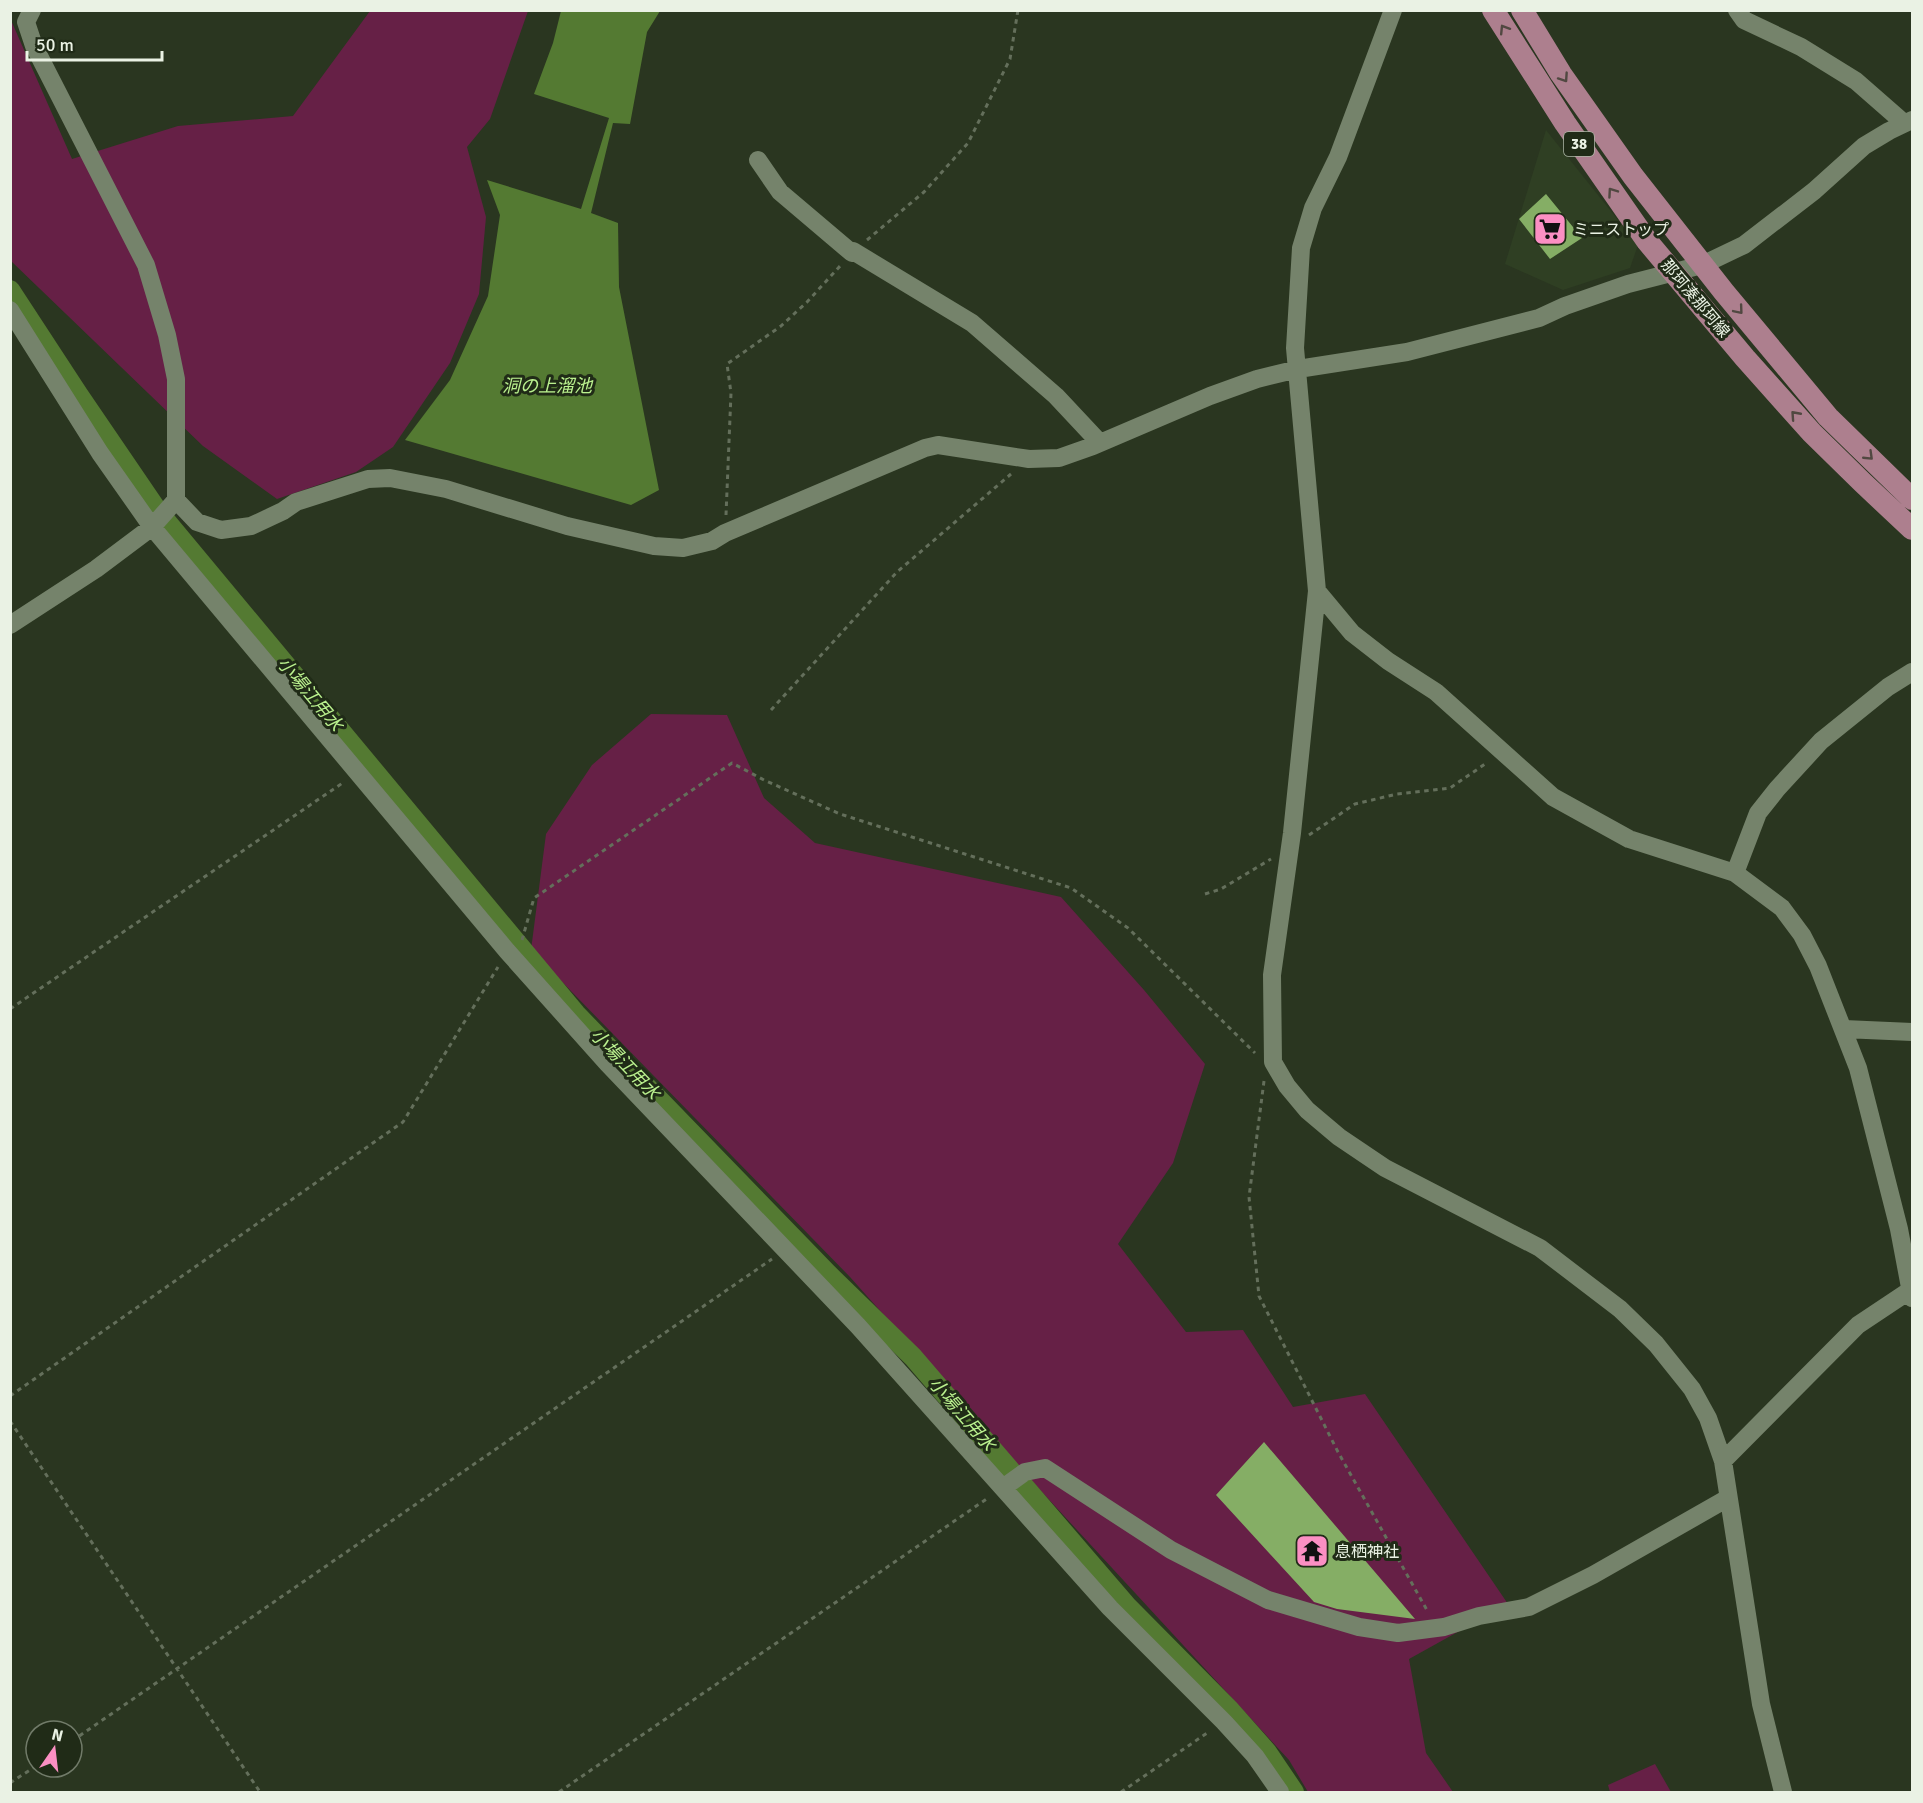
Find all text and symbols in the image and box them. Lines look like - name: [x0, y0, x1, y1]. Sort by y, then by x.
- scale bar: [27, 24, 162, 62]
- one-way arrow: [1500, 25, 1512, 35]
- text: 50 m: [36, 34, 74, 56]
- one-way arrow: [1557, 71, 1568, 82]
- road number: 38: [1564, 132, 1594, 156]
- one-way arrow: [1608, 187, 1619, 198]
- supermarket icon: ミニストップ: [1532, 211, 1568, 247]
- place label: ミニストップ: [1573, 220, 1669, 240]
- street label: 那珂湊那珂線: [1657, 255, 1734, 342]
- one-way arrow: [1732, 303, 1743, 314]
- water label: 洞の上溜池: [502, 375, 594, 397]
- one-way arrow: [1792, 411, 1803, 422]
- one-way arrow: [1861, 448, 1872, 459]
- water label: 小場江用水: [273, 652, 349, 737]
- water label: 小場江用水: [586, 1024, 666, 1105]
- water label: 小場江用水: [924, 1373, 1001, 1457]
- temple icon: 息栖神社: [1294, 1533, 1330, 1569]
- place label: 息栖神社: [1335, 1542, 1399, 1562]
- north arrow: [24, 1719, 84, 1779]
- text: N: [50, 1724, 65, 1746]

